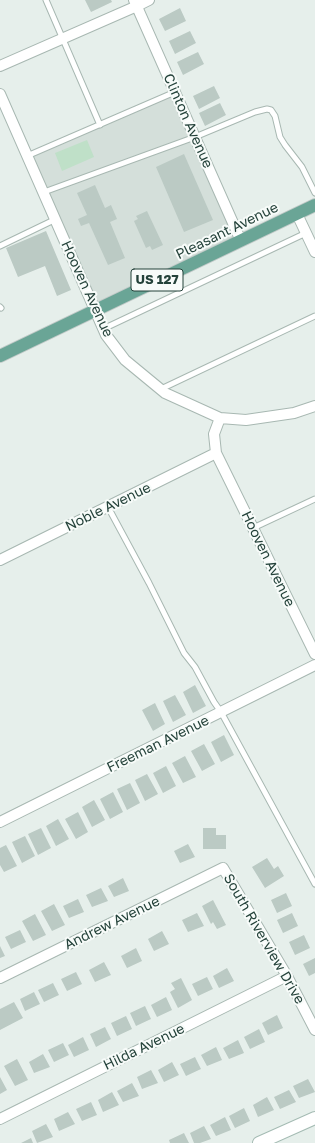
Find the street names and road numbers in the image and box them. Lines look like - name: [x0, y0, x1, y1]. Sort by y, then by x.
- street label: Clinton Avenue: [160, 71, 216, 171]
- street label: Pleasant Avenue: [173, 199, 281, 263]
- street label: Hooven Avenue: [57, 238, 117, 340]
- road number: US 127: [131, 269, 183, 291]
- street label: Noble Avenue: [63, 479, 153, 535]
- street label: Hooven Avenue: [238, 508, 298, 610]
- street label: Freeman Avenue: [104, 712, 212, 776]
- street label: South Riverview Drive: [220, 871, 308, 1007]
- street label: Andrew Avenue: [62, 893, 162, 953]
- street label: Hilda Avenue: [101, 1020, 187, 1074]

